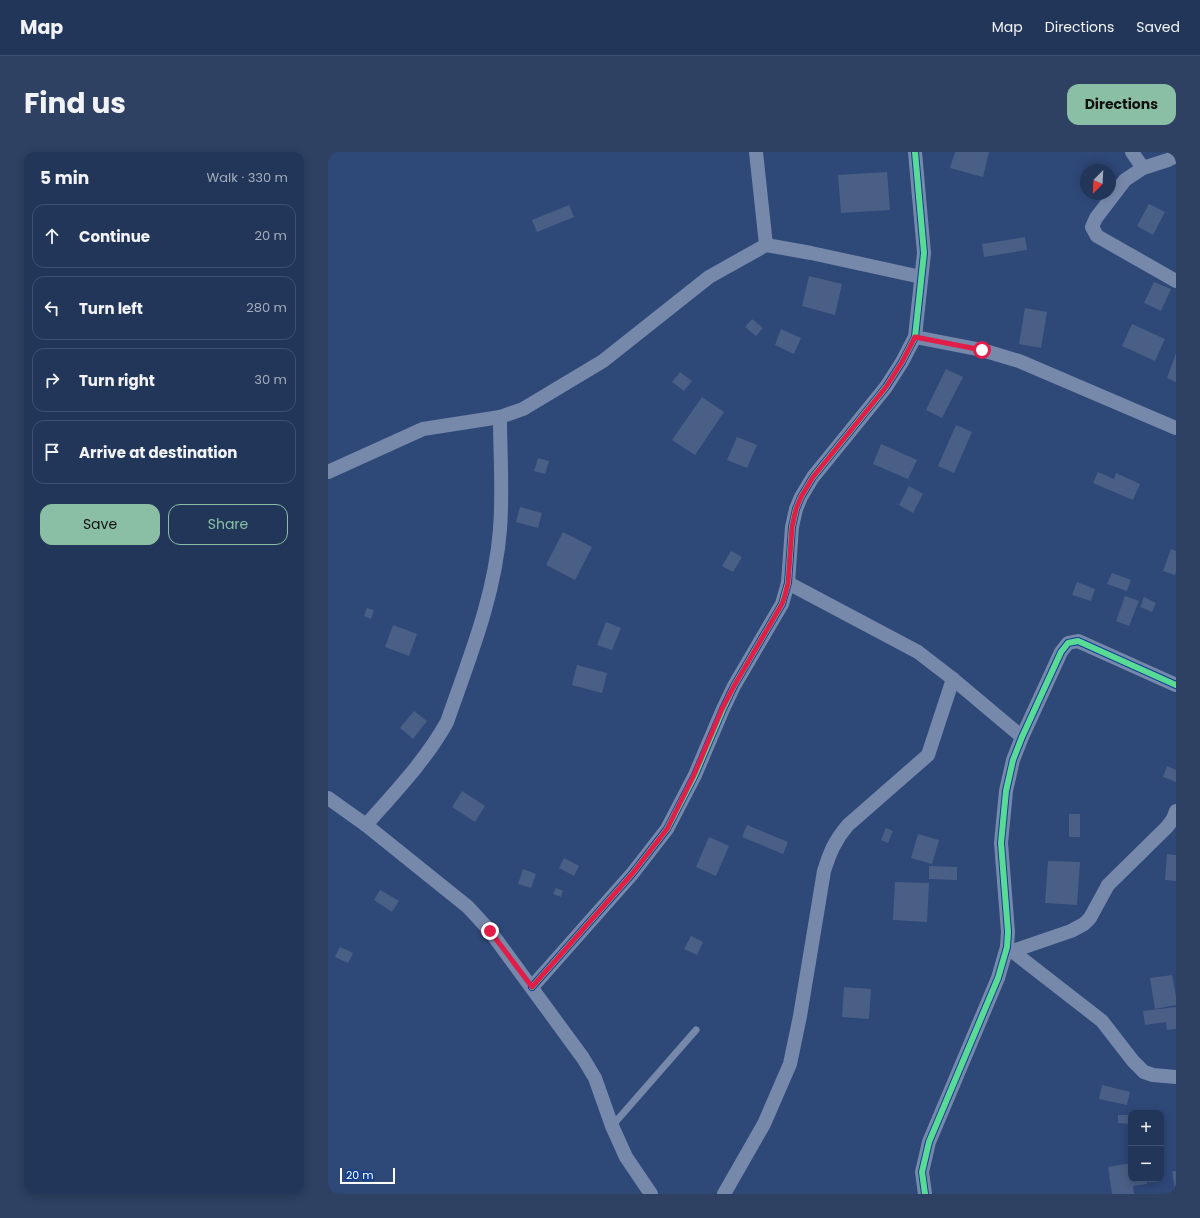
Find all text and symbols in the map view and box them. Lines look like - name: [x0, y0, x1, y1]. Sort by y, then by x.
- text: Map: [20, 14, 63, 41]
- text: Map: [992, 17, 1023, 37]
- text: Directions: [1045, 17, 1114, 37]
- text: Saved: [1136, 17, 1180, 37]
- text: Find us: [24, 84, 126, 123]
- button: Directions: [1067, 84, 1176, 125]
- north arrow: [1080, 164, 1116, 200]
- text: 5 min: [40, 166, 89, 190]
- text: Walk · 330 m: [207, 168, 288, 187]
- icon: ahead: [41, 225, 63, 247]
- text: Continue: [79, 226, 150, 247]
- text: 20 m: [254, 226, 287, 245]
- icon: left: [41, 297, 63, 319]
- text: Turn left: [79, 298, 143, 319]
- text: 280 m: [246, 298, 287, 317]
- route start: [973, 341, 991, 359]
- icon: right: [41, 369, 63, 391]
- text: Turn right: [79, 370, 155, 391]
- text: 30 m: [254, 370, 287, 389]
- icon: arrive: [41, 441, 63, 463]
- text: Arrive at destination: [79, 442, 237, 463]
- button: Save: [40, 504, 160, 545]
- button: Share: [168, 504, 288, 545]
- route end: [481, 922, 499, 940]
- map controls: [1128, 1110, 1164, 1182]
- button: +: [1128, 1110, 1164, 1146]
- button: −: [1128, 1146, 1164, 1182]
- scale bar: [340, 1166, 395, 1185]
- text: 20 m: [346, 1167, 374, 1183]

